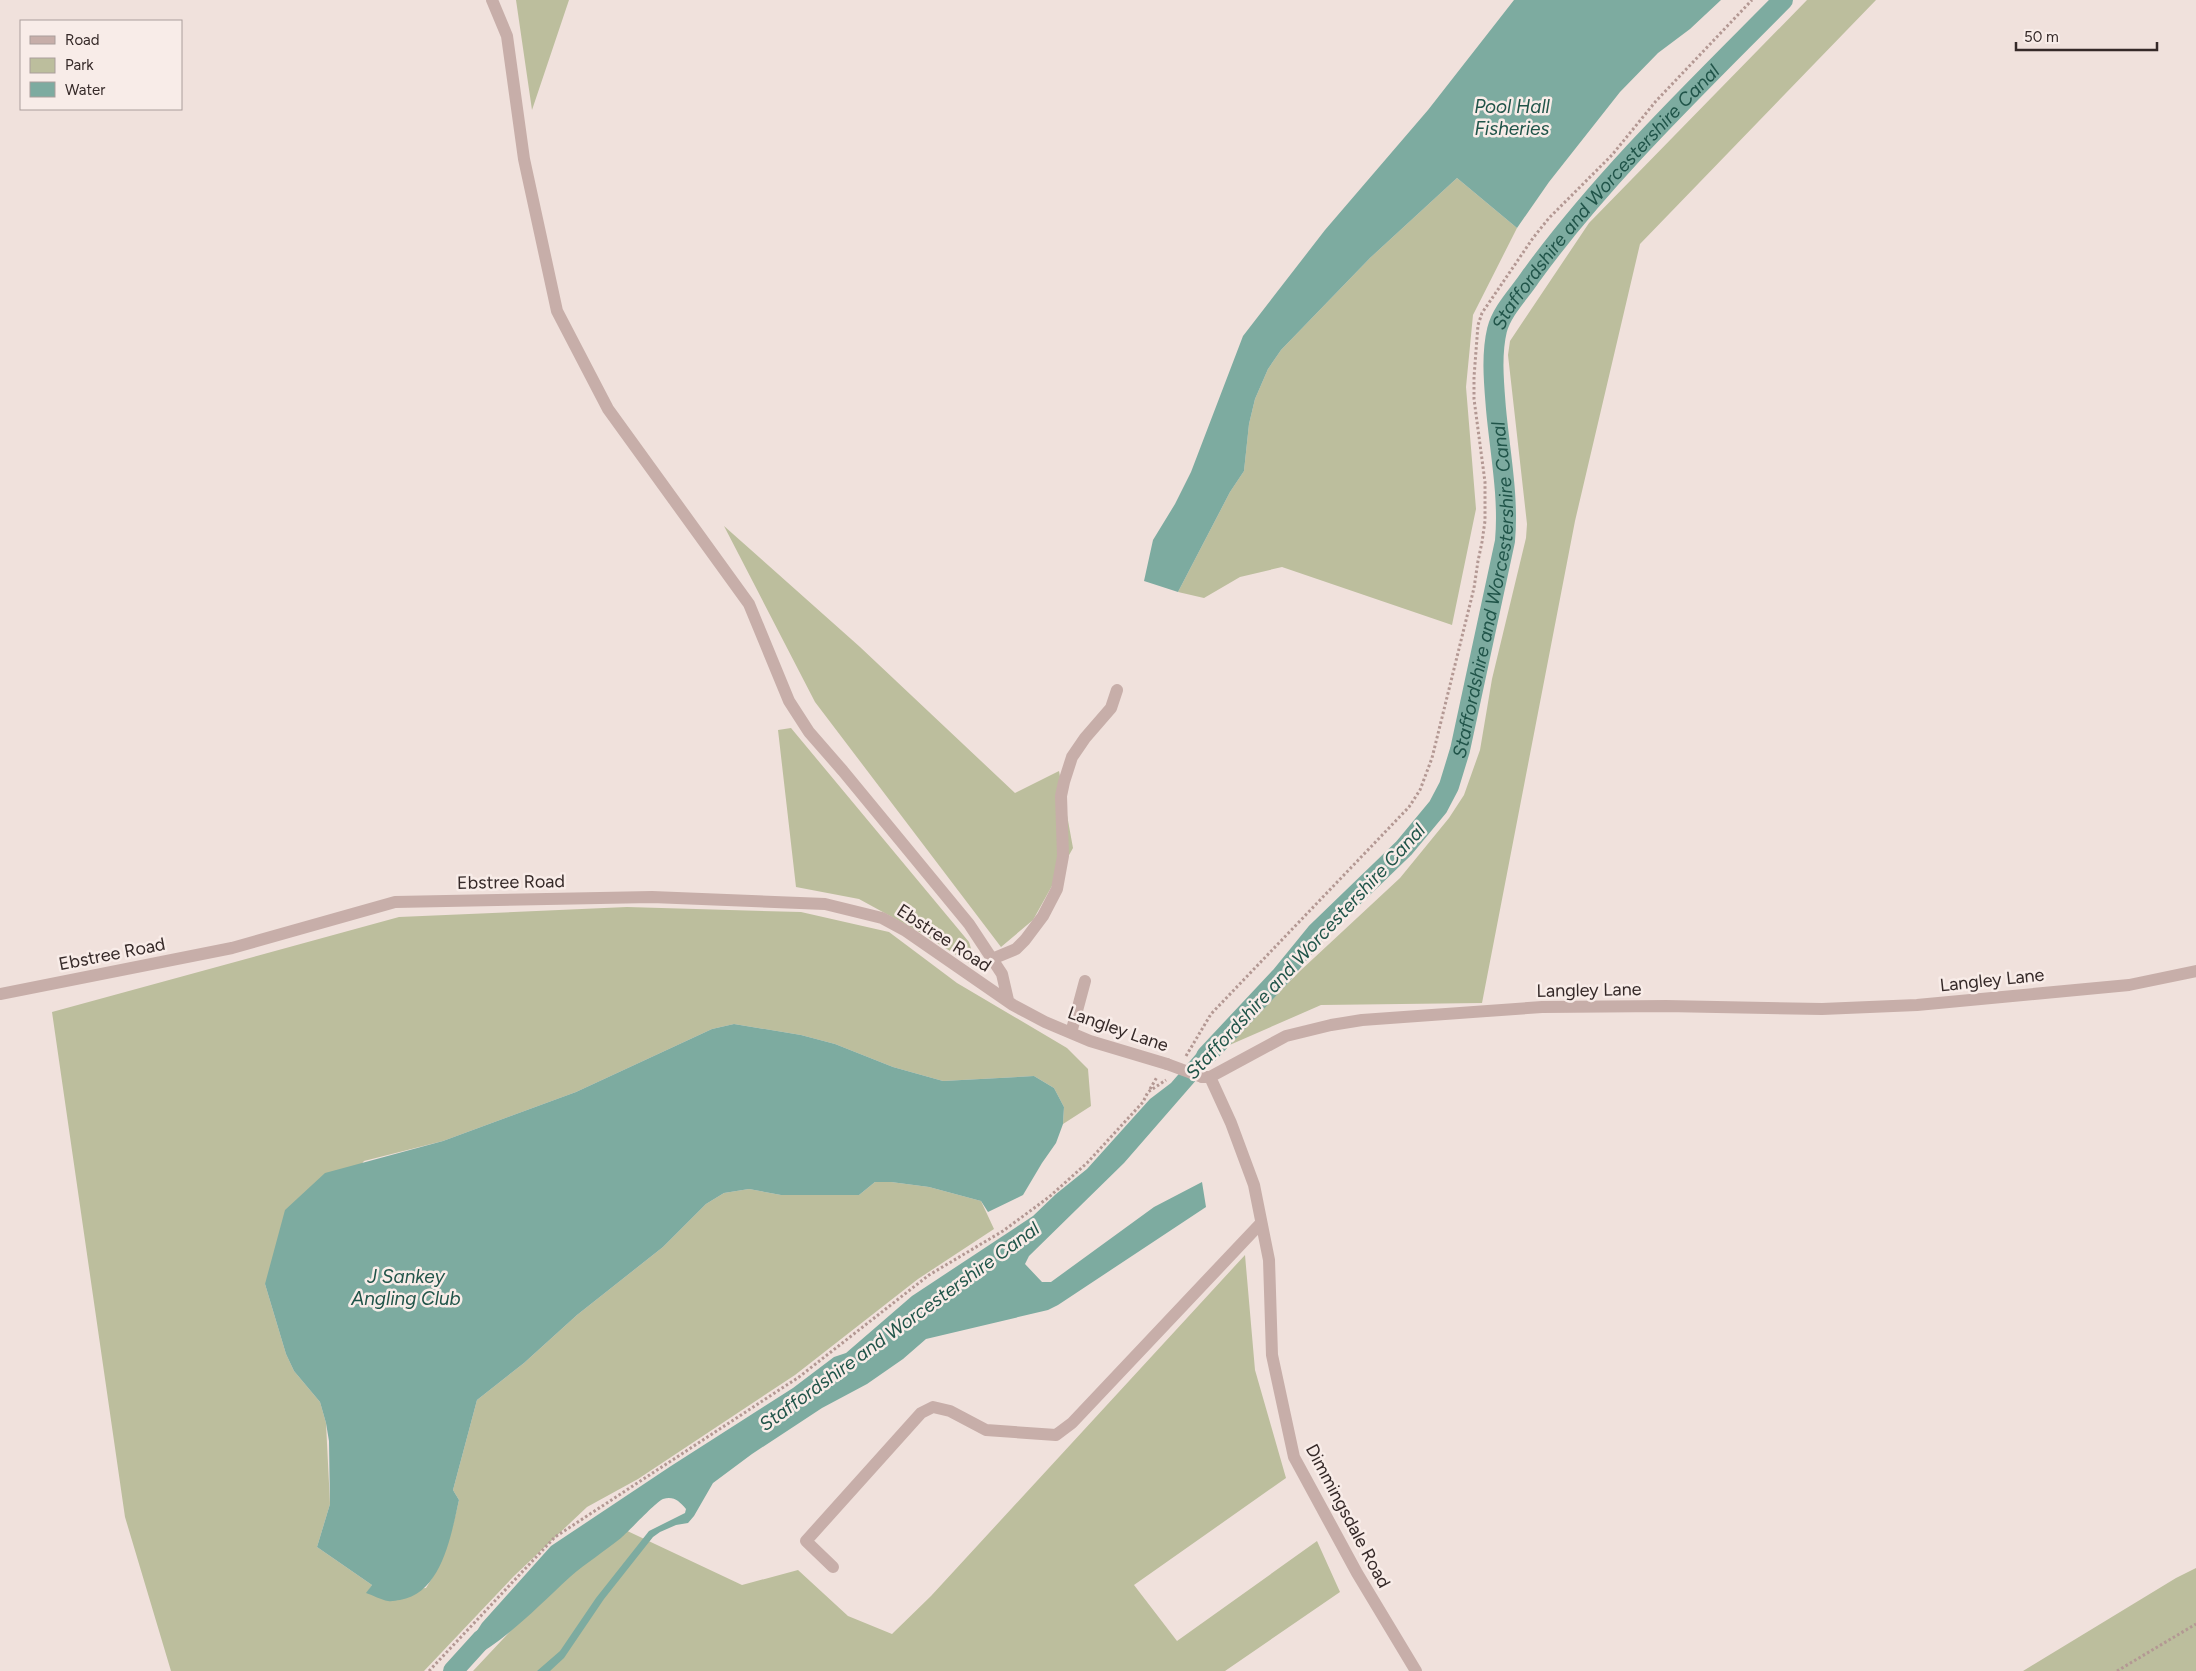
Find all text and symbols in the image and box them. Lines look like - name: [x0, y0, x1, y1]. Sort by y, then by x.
- legend: [20, 20, 182, 110]
- scale bar: [2016, 20, 2157, 52]
- text: 50 m: [2024, 28, 2059, 46]
- text: Road: [65, 31, 100, 49]
- text: Park: [65, 56, 94, 74]
- water label: Staffordshire and Worcestershire Canal: [1487, 59, 1725, 333]
- text: Water: [65, 81, 105, 99]
- water label: Pool Hall Fisheries: [1474, 95, 1551, 140]
- water label: Staffordshire and Worcestershire Canal: [1447, 420, 1518, 761]
- water label: Staffordshire and Worcestershire Canal: [1181, 818, 1431, 1084]
- street label: Ebstree Road: [457, 870, 565, 894]
- street label: Ebstree Road: [893, 899, 995, 977]
- street label: Ebstree Road: [57, 933, 167, 975]
- street label: Langley Lane: [1939, 964, 2046, 996]
- street label: Langley Lane: [1536, 978, 1642, 1002]
- street label: Langley Lane: [1065, 1002, 1171, 1057]
- water label: Staffordshire and Worcestershire Canal: [755, 1216, 1045, 1436]
- water label: J Sankey Angling Club: [350, 1265, 461, 1310]
- street label: Dimmingsdale Road: [1301, 1440, 1395, 1592]

